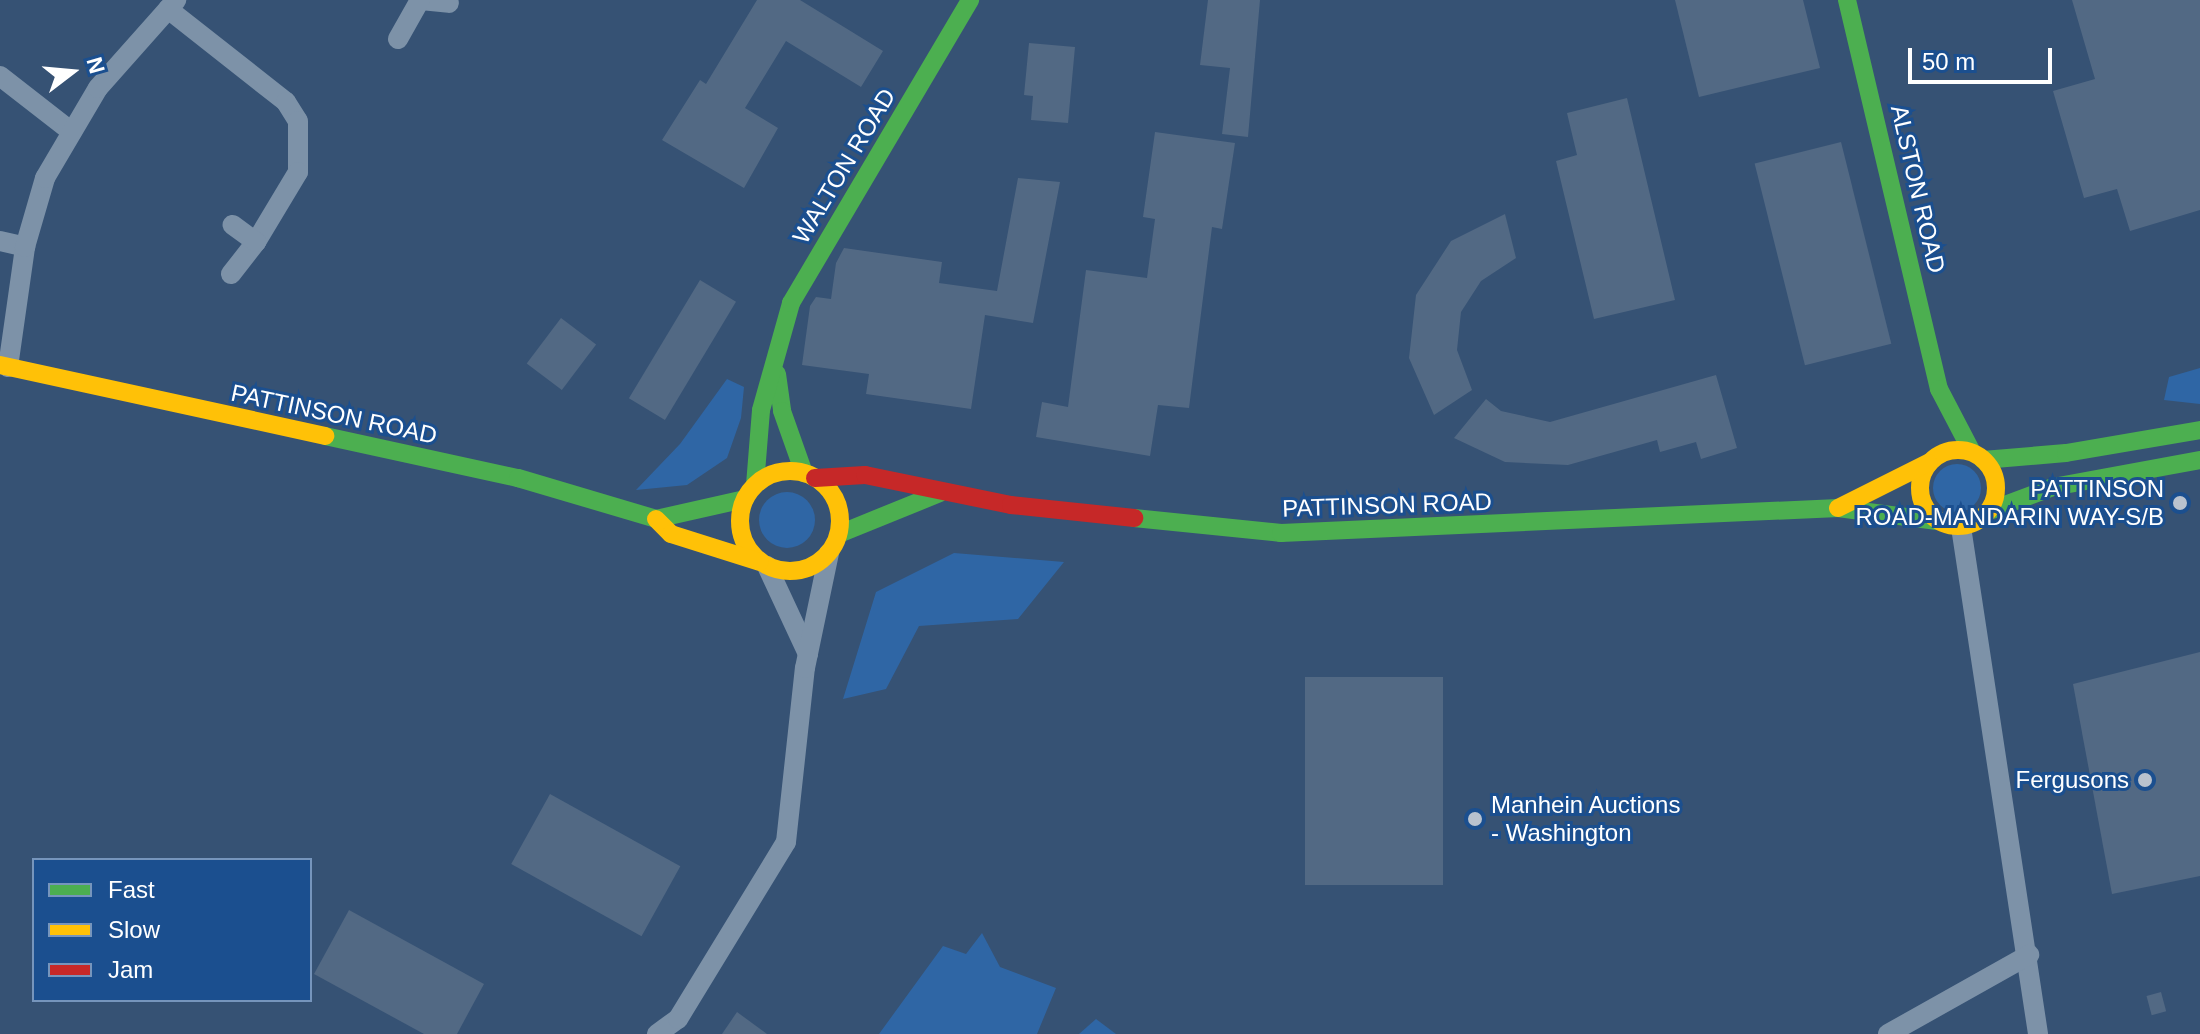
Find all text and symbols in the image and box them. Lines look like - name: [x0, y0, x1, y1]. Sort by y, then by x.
- north arrow: [32, 32, 112, 112]
- scale bar: [1912, 32, 2056, 82]
- text: 50 m: [1922, 48, 1975, 75]
- text: N: [81, 54, 110, 76]
- street label: WALTON ROAD: [786, 83, 902, 249]
- street label: ALSTON ROAD: [1885, 102, 1951, 276]
- street label: PATTINSON ROAD: [228, 378, 440, 450]
- place label: PATTINSON ROAD-MANDARIN WAY-S/B: [1856, 475, 2164, 531]
- street label: PATTINSON ROAD: [1282, 487, 1492, 523]
- marker: PATTINSON ROAD-MANDARIN WAY-S/B: [2171, 494, 2189, 512]
- place label: Fergusons: [2016, 766, 2129, 794]
- marker: Fergusons: [2136, 771, 2154, 789]
- place label: Manhein Auctions - Washington: [1491, 791, 1682, 847]
- marker: Manhein Auctions - Washington: [1466, 810, 1484, 828]
- legend: [32, 858, 312, 1002]
- text: Fast: [108, 876, 155, 903]
- text: Slow: [108, 916, 160, 943]
- text: Jam: [108, 956, 153, 983]

